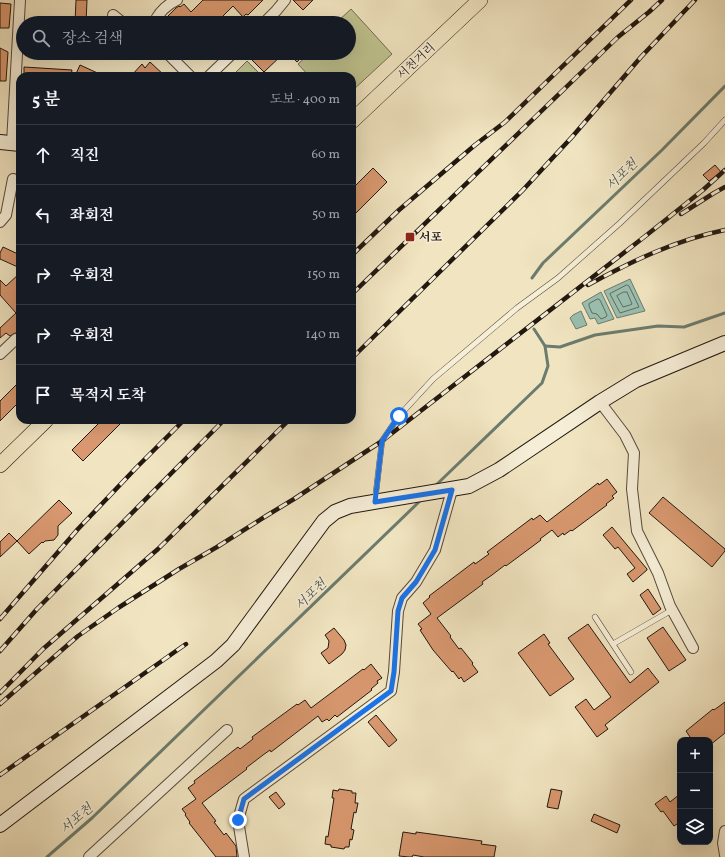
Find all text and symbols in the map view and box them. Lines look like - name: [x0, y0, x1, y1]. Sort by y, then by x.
- search box: [16, 16, 356, 60]
- icon: search: [30, 27, 52, 49]
- text: 장소 검색: [62, 29, 123, 50]
- street label: 서천거리: [394, 40, 439, 83]
- text: 5 분: [32, 89, 60, 112]
- text: 도보 · 400 m: [270, 91, 340, 109]
- icon: ahead: [32, 144, 54, 166]
- text: 직진: [70, 146, 99, 167]
- text: 60 m: [312, 146, 340, 164]
- water label: 서포천: [603, 155, 643, 195]
- icon: left: [32, 204, 54, 226]
- text: 좌회전: [70, 206, 113, 227]
- text: 50 m: [312, 206, 340, 224]
- place label: 서포: [419, 230, 443, 246]
- marker: 서포: [404, 231, 416, 243]
- icon: right: [32, 264, 54, 286]
- text: 우회전: [70, 266, 113, 287]
- text: 150 m: [307, 266, 340, 284]
- icon: right: [32, 324, 54, 346]
- text: 우회전: [70, 326, 113, 347]
- text: 140 m: [306, 326, 340, 344]
- icon: arrive: [32, 384, 54, 406]
- text: 목적지 도착: [70, 386, 145, 407]
- route start: [390, 407, 408, 425]
- water label: 서포천: [292, 575, 332, 615]
- map controls: [677, 737, 713, 845]
- button: +: [677, 737, 713, 773]
- button: −: [677, 773, 713, 809]
- water label: 서포천: [57, 799, 99, 839]
- button: layers: [677, 809, 713, 845]
- route end: [229, 811, 247, 829]

